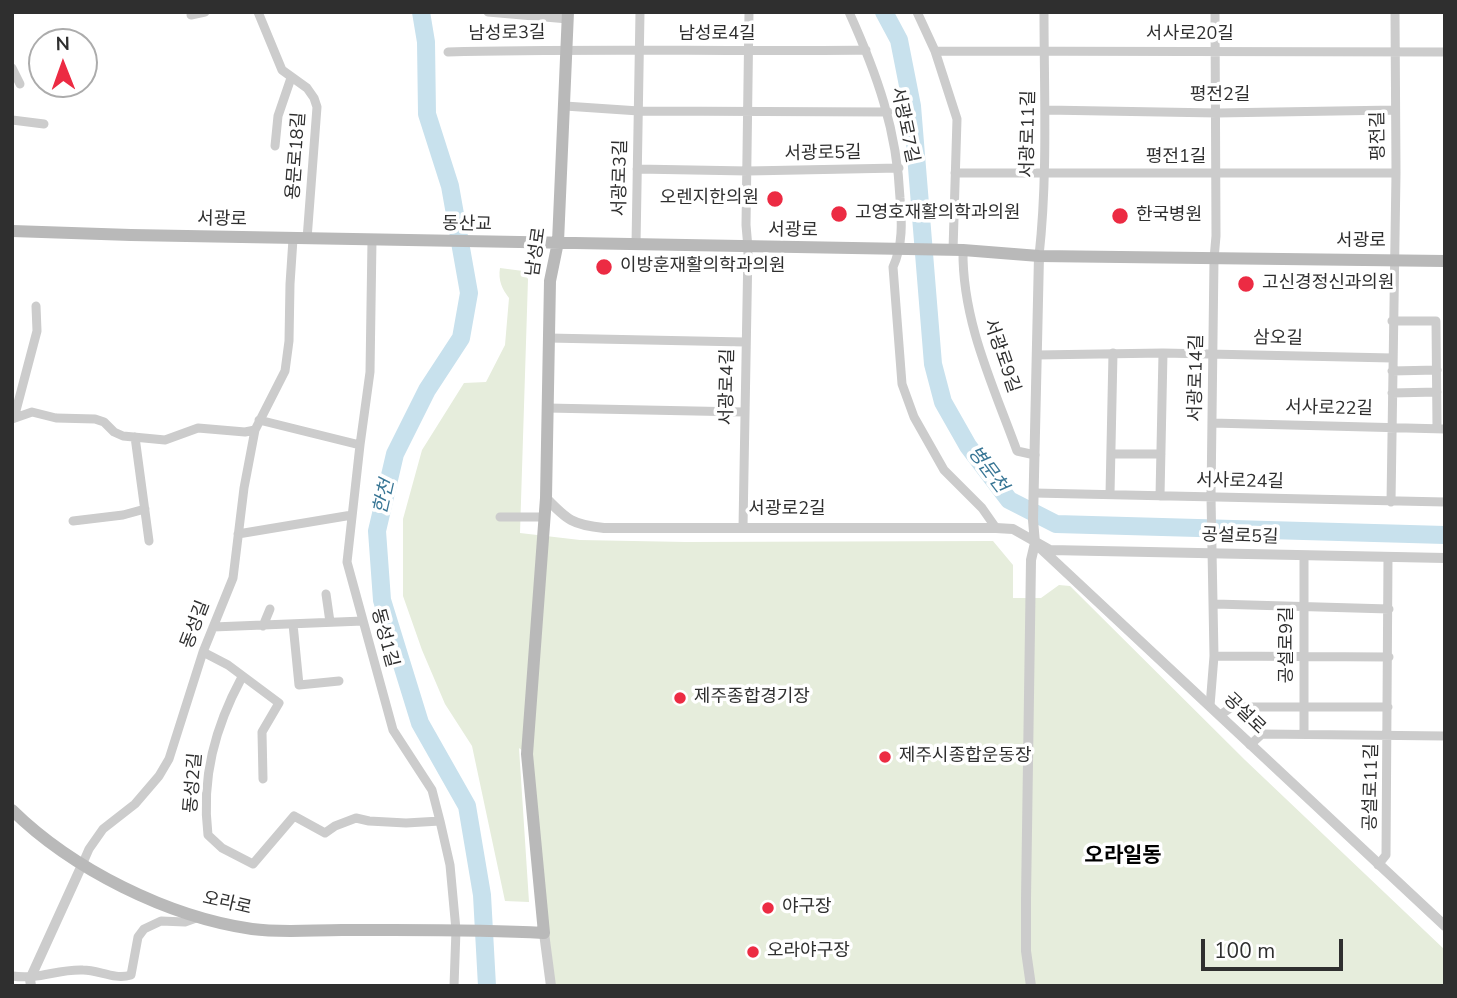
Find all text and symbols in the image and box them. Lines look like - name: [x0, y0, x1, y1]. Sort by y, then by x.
- street label: 남성로3길: [468, 23, 546, 45]
- street label: 남성로4길: [678, 24, 756, 46]
- street label: 서사로20길: [1146, 24, 1234, 46]
- north arrow: [28, 28, 98, 98]
- text: N: [55, 31, 70, 57]
- street label: 서광로7길: [885, 85, 923, 165]
- street label: 평전2길: [1190, 85, 1250, 107]
- street label: 서광로11길: [1017, 90, 1041, 178]
- street label: 용문로18길: [283, 111, 311, 201]
- street label: 평전길: [1368, 111, 1390, 161]
- street label: 서광로3길: [610, 139, 632, 217]
- street label: 서광로5길: [784, 143, 862, 165]
- street label: 평전1길: [1146, 147, 1206, 169]
- place label: 오렌지한의원: [660, 188, 759, 210]
- marker: 오렌지한의원: [765, 189, 785, 209]
- place label: 고영호재활의학과의원: [855, 203, 1021, 225]
- marker: 고영호재활의학과의원: [829, 204, 849, 224]
- place label: 한국병원: [1136, 205, 1202, 227]
- marker: 한국병원: [1110, 206, 1130, 226]
- street label: 서광로: [197, 209, 247, 231]
- street label: 동산교: [442, 214, 492, 236]
- street label: 서광로: [768, 220, 818, 242]
- street label: 남성로: [523, 226, 551, 278]
- street label: 서광로: [1336, 231, 1386, 253]
- place label: 이방훈재활의학과의원: [620, 256, 786, 278]
- marker: 이방훈재활의학과의원: [594, 257, 614, 277]
- place label: 고신경정신과의원: [1262, 273, 1394, 295]
- marker: 고신경정신과의원: [1236, 274, 1256, 294]
- street label: 서광로9길: [978, 316, 1024, 396]
- street label: 삼오길: [1253, 328, 1303, 350]
- street label: 서광로14길: [1185, 334, 1209, 422]
- street label: 서광로4길: [717, 348, 739, 426]
- street label: 서사로22길: [1285, 397, 1373, 421]
- water label: 병문천: [962, 442, 1012, 498]
- street label: 서사로24길: [1196, 470, 1284, 494]
- water label: 한천: [370, 477, 400, 517]
- street label: 서광로2길: [748, 499, 826, 521]
- street label: 공설로5길: [1201, 525, 1279, 549]
- street label: 동성길: [177, 598, 215, 652]
- street label: 동성1길: [366, 606, 402, 670]
- street label: 공설로9길: [1277, 606, 1299, 684]
- place label: 제주종합경기장: [694, 687, 810, 709]
- street label: 공설로: [1219, 689, 1269, 739]
- marker: 제주종합경기장: [672, 690, 688, 706]
- street label: 공설로11길: [1360, 743, 1384, 831]
- place label: 제주시종합운동장: [899, 746, 1031, 768]
- marker: 제주시종합운동장: [877, 749, 893, 765]
- street label: 동성2길: [181, 752, 207, 814]
- district label: 오라일동: [1084, 844, 1162, 870]
- street label: 오라로: [200, 888, 254, 920]
- place label: 야구장: [782, 897, 832, 919]
- marker: 야구장: [760, 900, 776, 916]
- scale bar: [1205, 925, 1347, 969]
- text: 100 m: [1214, 937, 1275, 965]
- place label: 오라야구장: [767, 941, 850, 963]
- marker: 오라야구장: [745, 944, 761, 960]

